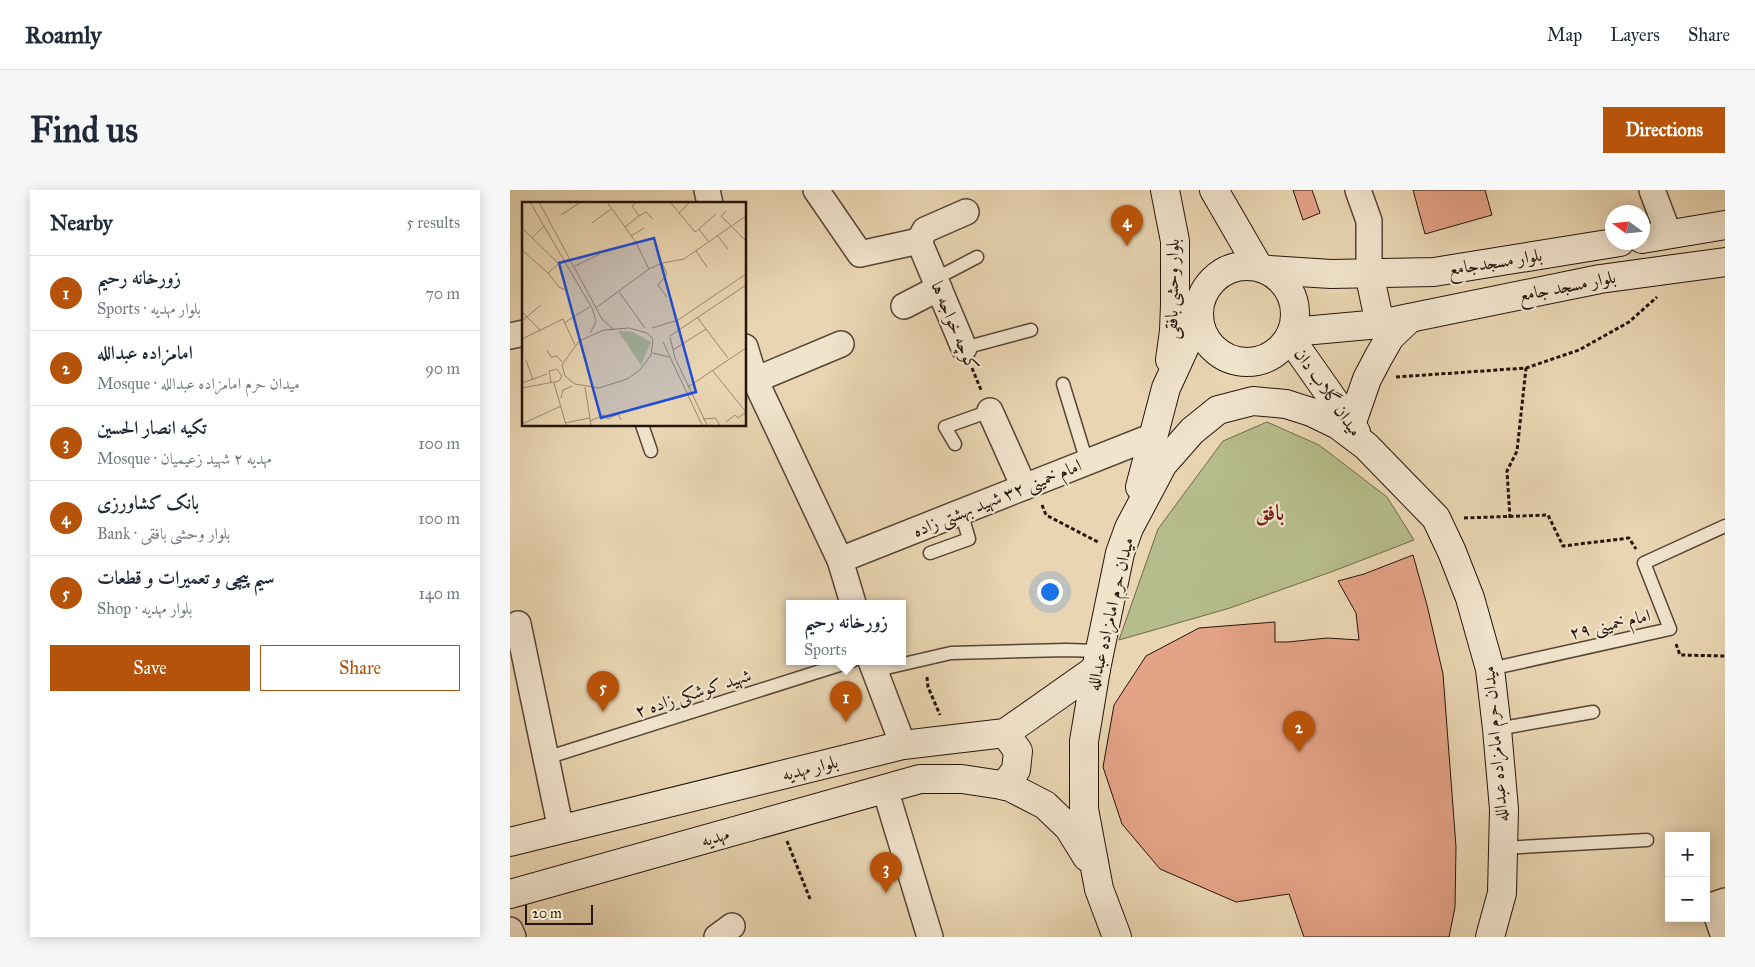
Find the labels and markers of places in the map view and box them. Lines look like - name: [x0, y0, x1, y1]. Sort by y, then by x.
- pin: 4: [1111, 205, 1143, 246]
- pin: 5: [587, 671, 619, 712]
- pin: 1: [830, 681, 862, 722]
- pin: 2: [1283, 711, 1315, 752]
- pin: 3: [870, 852, 902, 893]

